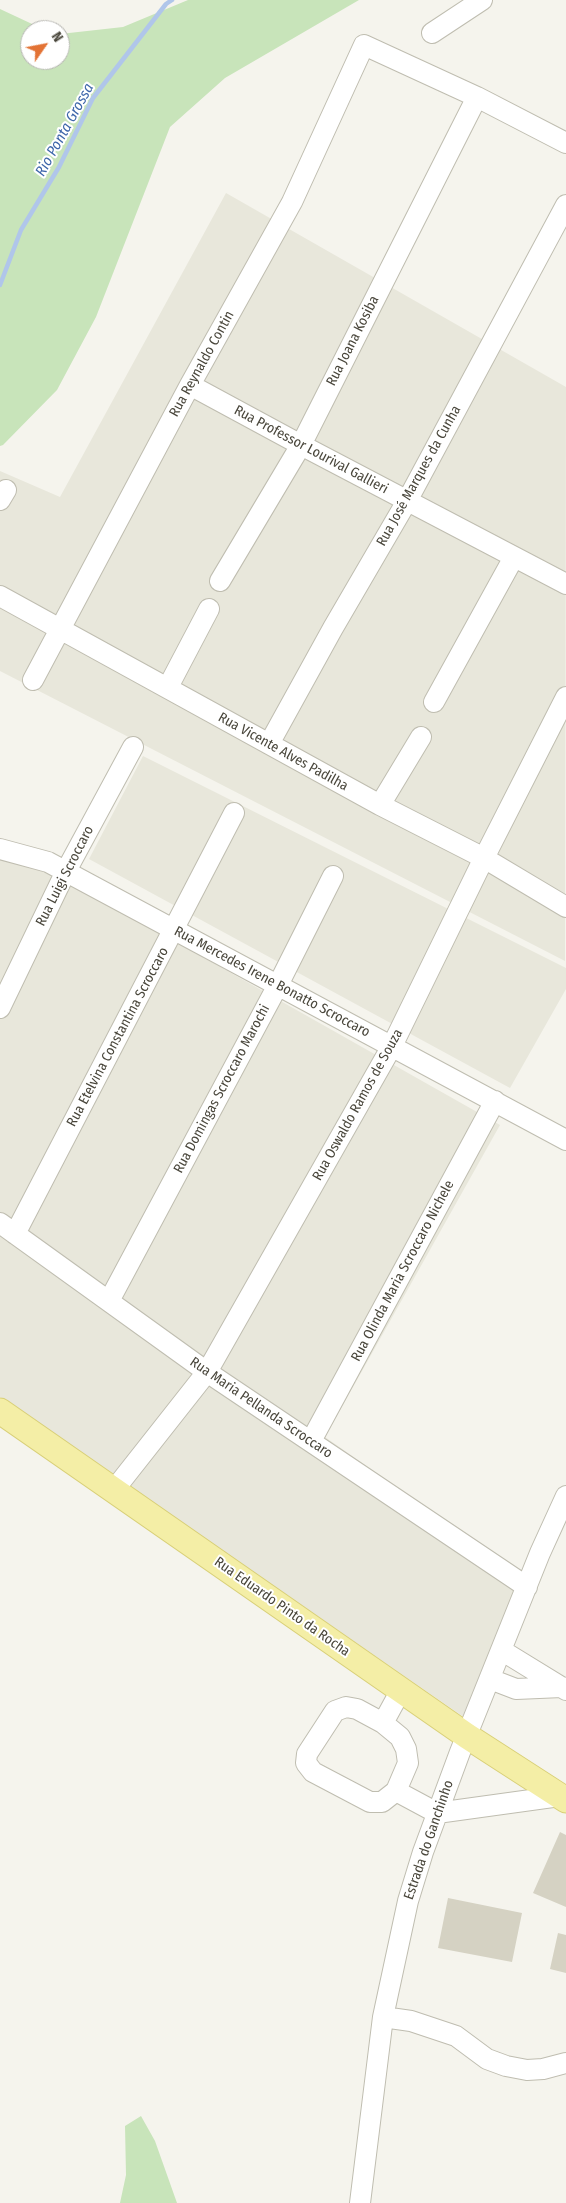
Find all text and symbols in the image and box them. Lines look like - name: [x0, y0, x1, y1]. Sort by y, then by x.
- north arrow: [20, 20, 70, 70]
- text: N: [48, 29, 67, 45]
- water label: Rio Ponta Grossa: [32, 80, 98, 180]
- street label: Rua Joana Kosiba: [323, 293, 383, 389]
- street label: Rua Reynaldo Contin: [166, 308, 238, 420]
- street label: Rua Professor Lourival Gallieri: [231, 402, 391, 498]
- street label: Rua José Marques da Cunha: [373, 403, 465, 549]
- street label: Rua Vicente Alves Padilha: [215, 709, 351, 795]
- street label: Rua Luigi Scroccaro: [32, 823, 98, 929]
- street label: Rua Mercedes Irene Bonatto Scroccaro: [171, 923, 373, 1041]
- street label: Rua Etelvina Constantina Scroccaro: [63, 945, 173, 1129]
- street label: Rua Domingas Scroccaro Marochi: [170, 1002, 274, 1176]
- street label: Rua Oswaldo Ramos de Souza: [309, 1026, 407, 1184]
- street label: Rua Olinda Maria Scroccaro Nichele: [348, 1178, 458, 1364]
- street label: Rua Maria Pellanda Scroccaro: [186, 1354, 336, 1462]
- street label: Rua Eduardo Pinto da Rocha: [211, 1554, 353, 1660]
- street label: Estrada do Ganchinho: [401, 1778, 457, 1902]

